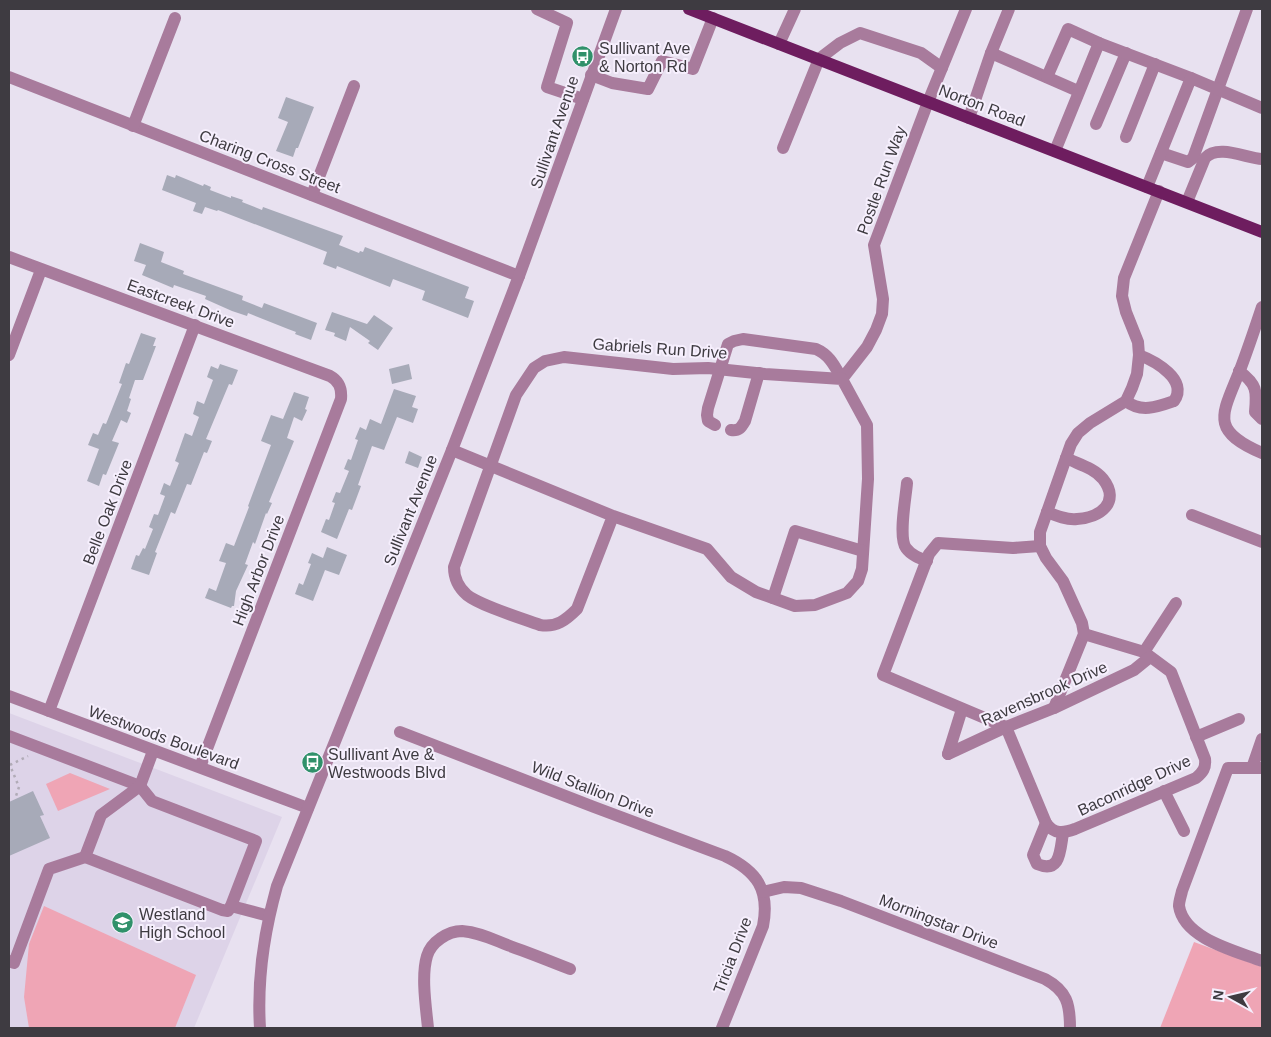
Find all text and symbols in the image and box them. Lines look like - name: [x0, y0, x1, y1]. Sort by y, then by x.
- place label: Sullivant Ave & Norton Rd: [599, 40, 690, 75]
- bus stop icon: Sullivant Ave & Norton Rd: [571, 45, 595, 69]
- street label: Sullivant Avenue: [527, 74, 582, 191]
- street label: Norton Road: [936, 81, 1027, 130]
- street label: Postle Run Way: [854, 124, 909, 237]
- street label: Charing Cross Street: [197, 127, 343, 196]
- street label: Eastcreek Drive: [125, 276, 237, 331]
- street label: Gabriels Run Drive: [592, 335, 728, 362]
- street label: Sullivant Avenue: [380, 452, 440, 568]
- street label: Belle Oak Drive: [80, 457, 135, 567]
- street label: High Arbor Drive: [229, 512, 287, 628]
- street label: Ravensbrook Drive: [979, 658, 1110, 729]
- street label: Westwoods Boulevard: [86, 702, 241, 773]
- place label: Sullivant Ave & Westwoods Blvd: [328, 746, 446, 781]
- bus stop icon: Sullivant Ave & Westwoods Blvd: [300, 751, 324, 775]
- street label: Baconridge Drive: [1075, 752, 1194, 819]
- street label: Wild Stallion Drive: [529, 758, 657, 821]
- street label: Morningstar Drive: [877, 891, 1001, 952]
- place label: Westland High School: [139, 906, 225, 941]
- school or university icon: Westland High School: [111, 911, 135, 935]
- street label: Tricia Drive: [710, 915, 755, 996]
- north arrow: [1206, 972, 1256, 1022]
- text: N: [1209, 989, 1227, 1001]

